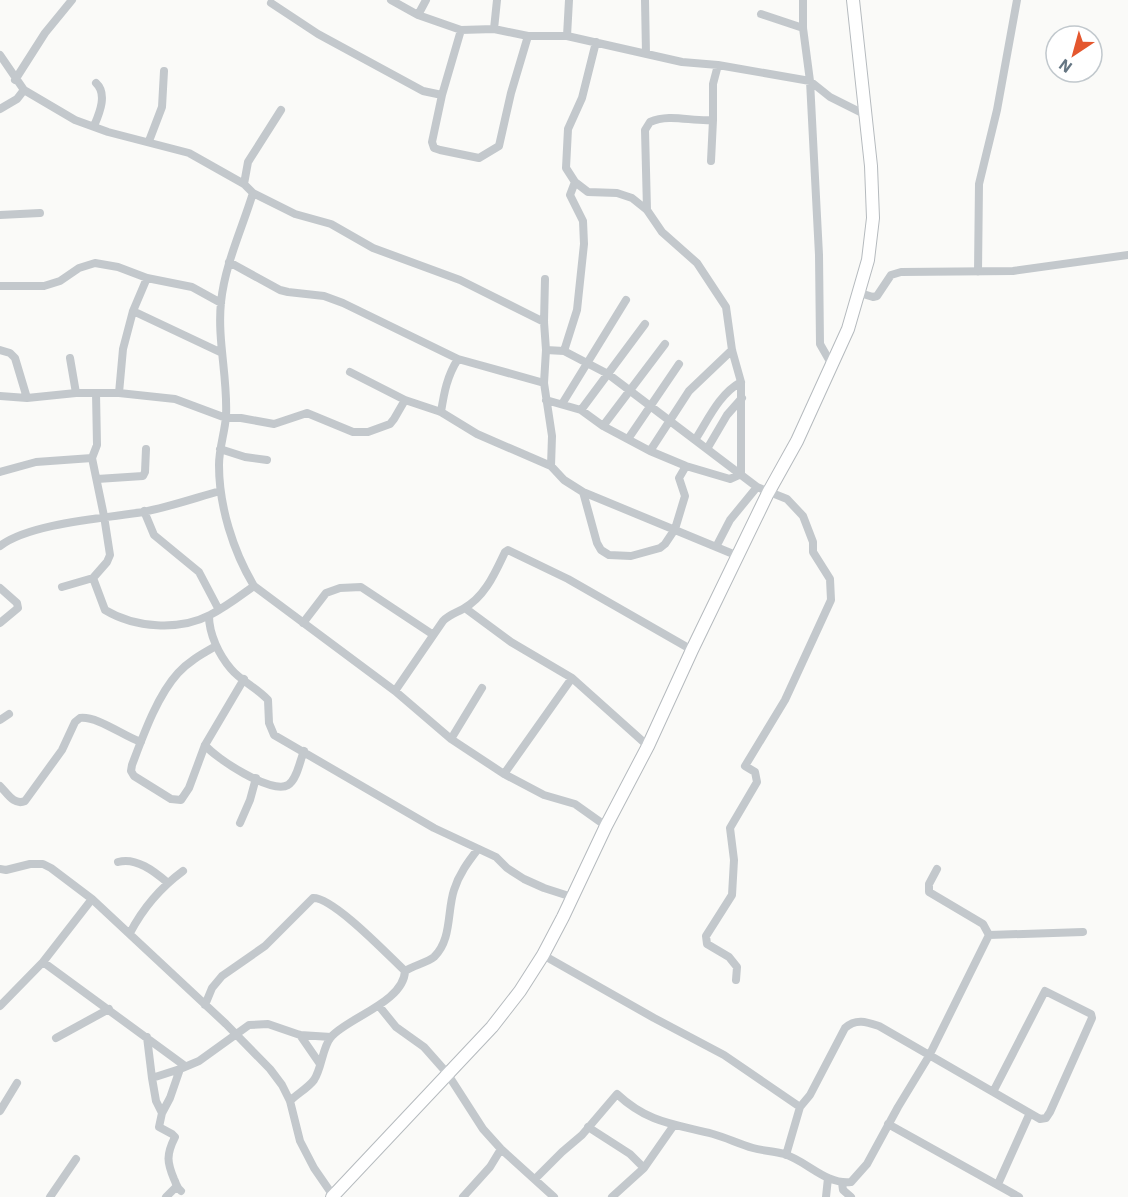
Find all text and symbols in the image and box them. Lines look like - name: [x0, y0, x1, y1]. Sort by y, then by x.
- north arrow: [1044, 24, 1104, 84]
- text: N: [1055, 55, 1076, 78]

